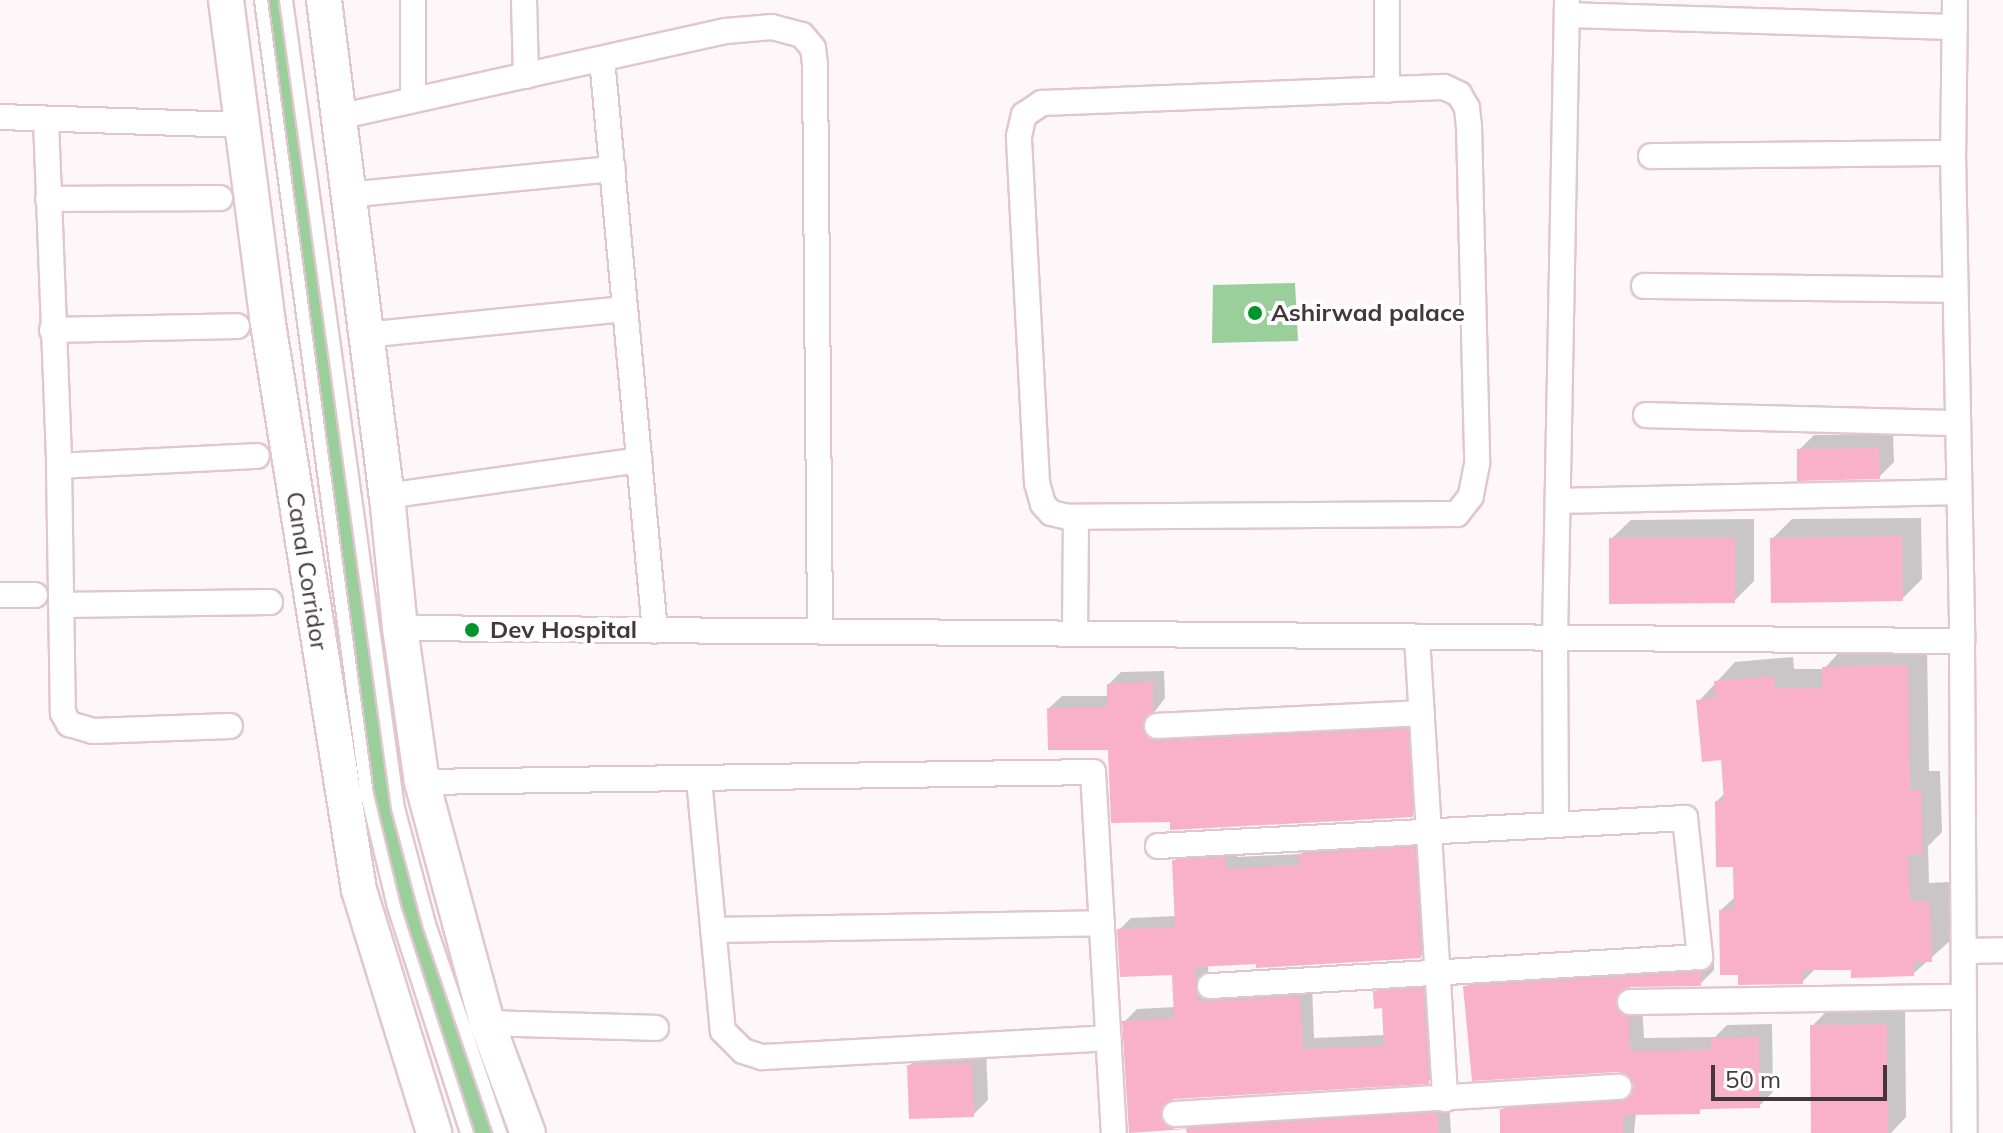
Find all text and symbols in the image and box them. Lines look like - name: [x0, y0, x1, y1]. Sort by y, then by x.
- place label: Ashirwad palace: [1271, 299, 1465, 327]
- marker: Ashirwad palace: [1246, 304, 1264, 322]
- street label: Canal Corridor: [280, 490, 334, 652]
- place label: Dev Hospital: [490, 616, 637, 644]
- marker: Dev Hospital: [461, 619, 483, 641]
- scale bar: [1715, 1049, 1891, 1099]
- text: 50 m: [1725, 1064, 1781, 1094]

